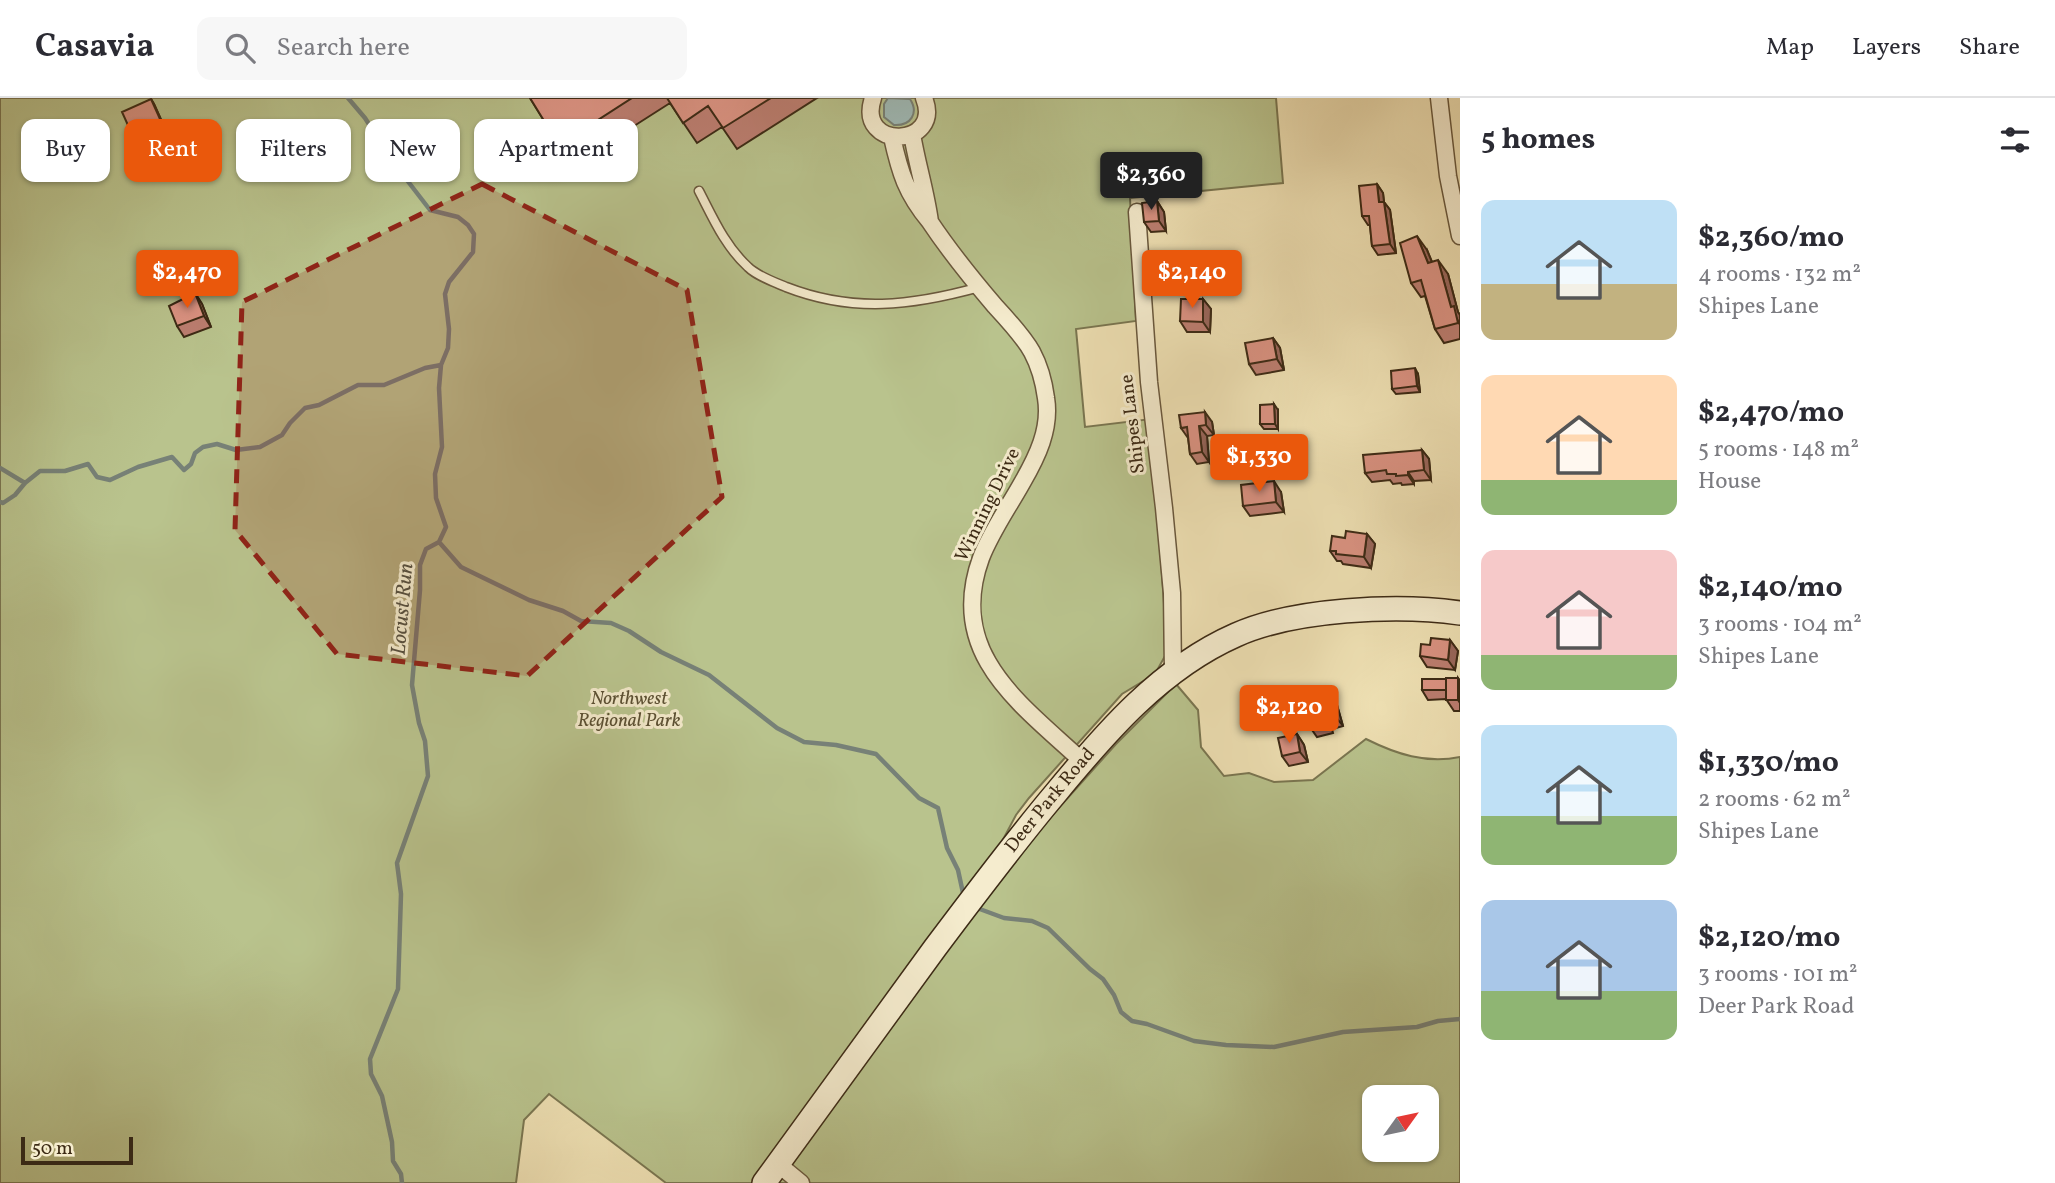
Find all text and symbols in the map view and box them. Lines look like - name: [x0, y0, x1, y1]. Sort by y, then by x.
- search box: [197, 17, 687, 80]
- text: Casavia: [35, 25, 155, 71]
- icon: search: [221, 29, 259, 67]
- text: Search here: [277, 30, 410, 66]
- text: Map: [1766, 31, 1814, 65]
- text: Layers: [1852, 31, 1921, 65]
- text: Share: [1959, 31, 2020, 65]
- chip: Buy: [21, 119, 110, 182]
- chip: Rent: [124, 119, 222, 182]
- chip: Filters: [236, 119, 351, 182]
- chip: New: [365, 119, 460, 182]
- chip: Apartment: [474, 119, 638, 182]
- text: 5 homes: [1481, 119, 1595, 161]
- icon: filters: [1996, 121, 2034, 159]
- pin: $2,360: [1094, 152, 1208, 212]
- text: $2,360: [1116, 159, 1186, 191]
- text: $2,360/mo: [1698, 217, 1844, 259]
- icon: home: [1537, 228, 1621, 312]
- pin: $2,470: [130, 250, 244, 310]
- pin: $2,140: [1135, 250, 1249, 310]
- text: $2,470: [152, 257, 222, 289]
- text: $2,140: [1158, 257, 1226, 289]
- text: 4 rooms · 132 m²: [1698, 259, 1861, 291]
- text: Shipes Lane: [1698, 291, 1819, 323]
- street label: Shipes Lane: [1114, 373, 1152, 475]
- text: $2,470/mo: [1698, 392, 1844, 434]
- icon: home: [1537, 403, 1621, 487]
- pin: $1,330: [1202, 434, 1316, 494]
- text: 5 rooms · 148 m²: [1698, 434, 1859, 466]
- text: $1,330: [1226, 441, 1292, 473]
- street label: Winning Drive: [949, 444, 1027, 566]
- text: House: [1698, 466, 1761, 498]
- water label: Locust Run: [385, 562, 421, 656]
- text: $2,140/mo: [1698, 567, 1843, 609]
- icon: home: [1537, 578, 1621, 662]
- text: 3 rooms · 104 m²: [1698, 609, 1862, 641]
- text: Shipes Lane: [1698, 641, 1819, 673]
- park label: Northwest Regional Park: [577, 686, 681, 734]
- pin: $2,120: [1232, 686, 1346, 745]
- text: $2,120: [1256, 692, 1322, 724]
- street label: Deer Park Road: [999, 742, 1101, 858]
- text: $1,330/mo: [1698, 742, 1839, 784]
- icon: home: [1537, 753, 1621, 837]
- text: 2 rooms · 62 m²: [1698, 784, 1850, 816]
- text: Shipes Lane: [1698, 816, 1819, 848]
- text: $2,120/mo: [1698, 917, 1840, 959]
- icon: home: [1537, 928, 1621, 1012]
- text: 3 rooms · 101 m²: [1698, 959, 1858, 991]
- text: Deer Park Road: [1698, 991, 1854, 1023]
- north arrow: [1362, 1085, 1438, 1162]
- map controls: [1362, 1085, 1439, 1162]
- scale bar: [21, 1134, 133, 1166]
- text: 50 m: [32, 1136, 73, 1162]

